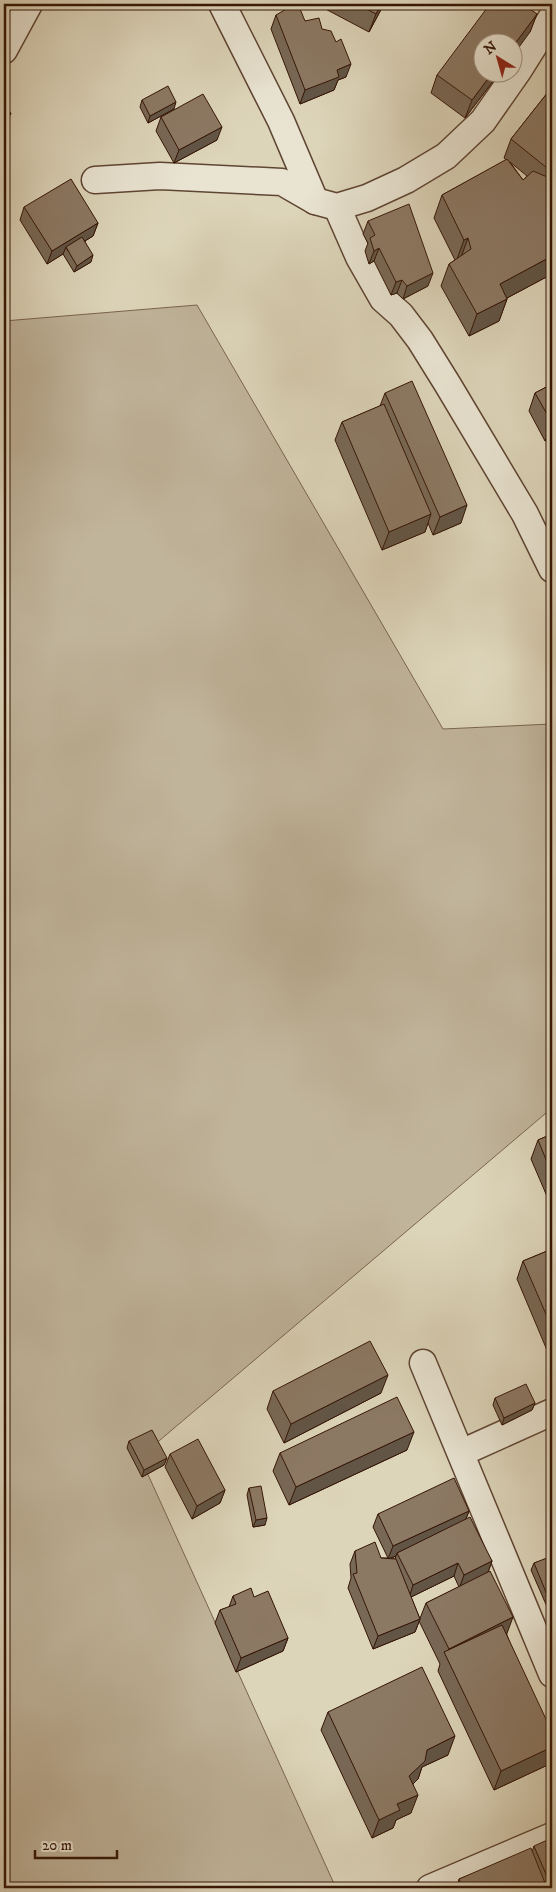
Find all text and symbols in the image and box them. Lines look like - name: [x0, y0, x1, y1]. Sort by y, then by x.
- north arrow: [474, 32, 524, 82]
- text: N: [481, 37, 501, 59]
- scale bar: [35, 1827, 118, 1859]
- text: 20 m: [42, 1836, 72, 1855]

